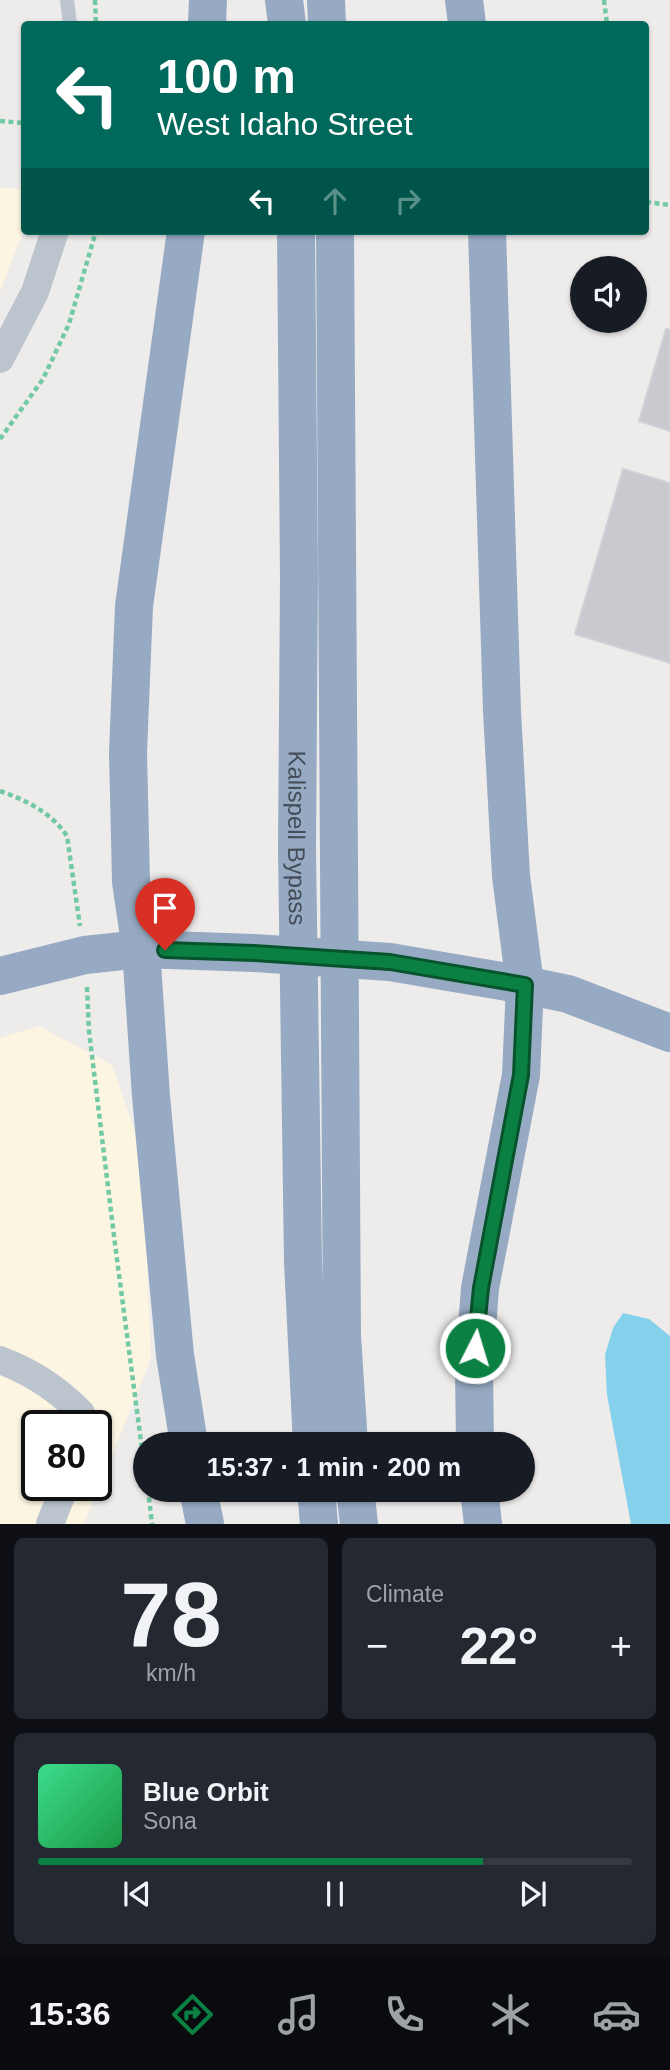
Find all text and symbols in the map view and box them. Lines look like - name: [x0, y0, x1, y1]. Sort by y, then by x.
- icon: left: [42, 49, 133, 140]
- text: 100 m: [157, 49, 296, 103]
- text: West Idaho Street: [157, 106, 413, 142]
- icon: left: [243, 182, 281, 220]
- icon: ahead: [316, 182, 354, 220]
- icon: right: [389, 182, 427, 220]
- map controls: [570, 256, 647, 333]
- button: sound: [570, 256, 647, 333]
- street label: Kalispell Bypass: [283, 750, 312, 926]
- pin: [135, 878, 195, 950]
- icon: arrive: [146, 889, 184, 927]
- position arrow: [438, 1311, 512, 1385]
- speed limit sign: 80: [21, 1410, 112, 1501]
- text: 15:37 · 1 min · 200 m: [207, 1452, 461, 1482]
- text: 78: [120, 1564, 222, 1665]
- text: Climate: [366, 1581, 444, 1607]
- text: 22°: [460, 1617, 538, 1675]
- text: −: [366, 1625, 388, 1667]
- text: +: [610, 1625, 632, 1667]
- text: km/h: [146, 1660, 196, 1686]
- text: Blue Orbit: [143, 1777, 269, 1807]
- text: Sona: [143, 1808, 197, 1834]
- icon: previous: [118, 1875, 156, 1913]
- icon: pause: [316, 1875, 354, 1913]
- icon: next: [514, 1875, 552, 1913]
- icon: directions: [168, 1990, 217, 2039]
- icon: music: [274, 1990, 323, 2039]
- icon: phone: [380, 1990, 429, 2039]
- icon: climate: [486, 1990, 535, 2039]
- icon: car: [592, 1990, 641, 2039]
- text: 15:36: [29, 1996, 110, 2032]

